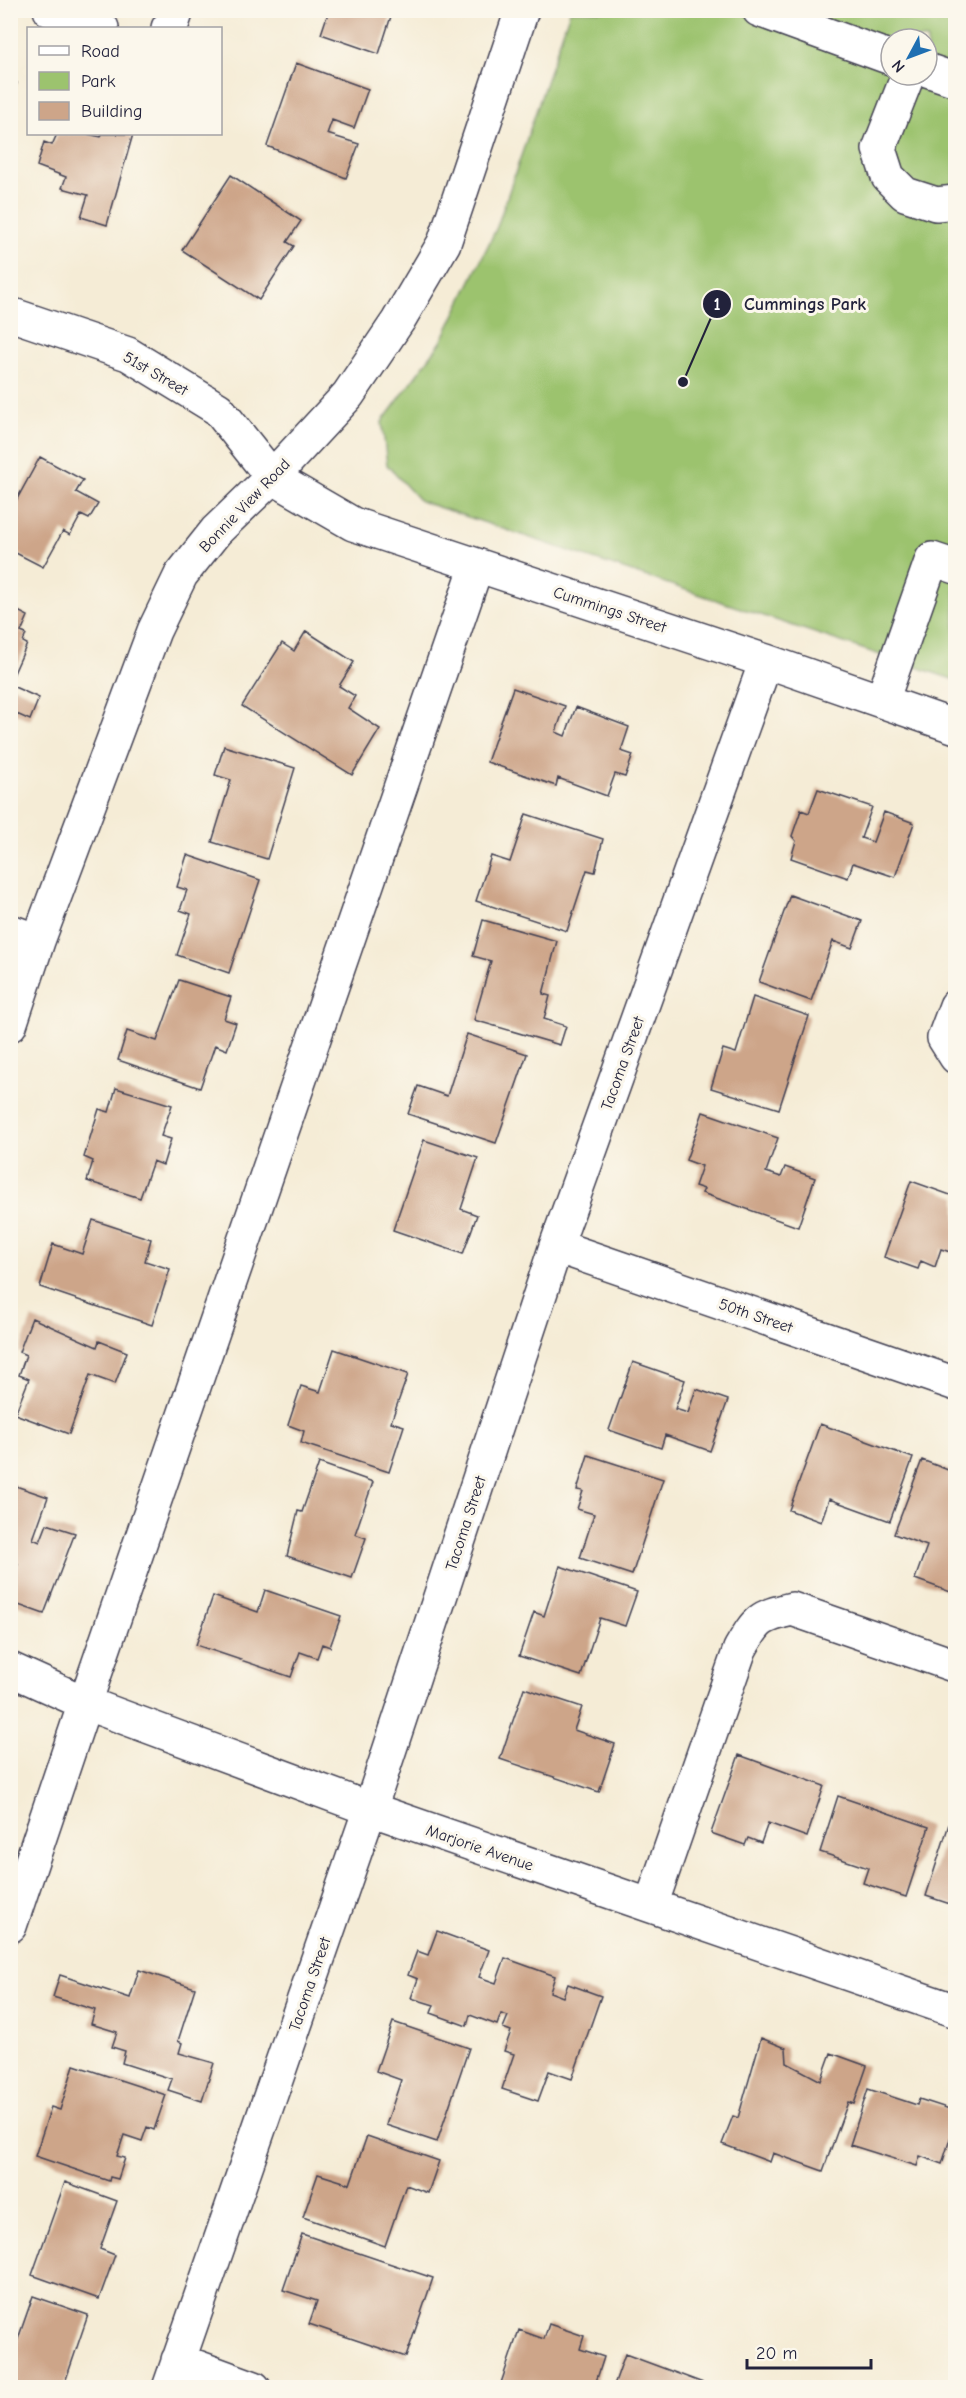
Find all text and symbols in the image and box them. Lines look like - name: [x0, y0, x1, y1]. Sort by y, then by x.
- legend: [27, 27, 222, 135]
- north arrow: [879, 27, 939, 87]
- text: Road: [81, 41, 120, 62]
- text: N: [888, 56, 909, 76]
- text: Park: [81, 71, 116, 92]
- text: Building: [81, 101, 143, 122]
- callout: Cummings Park: [702, 286, 878, 322]
- text: 1: [713, 294, 721, 315]
- text: Cummings Park: [744, 294, 866, 315]
- street label: 51st Street: [120, 348, 191, 400]
- street label: Bonnie View Road: [196, 455, 294, 556]
- street label: Cummings Street: [551, 583, 669, 637]
- street label: Tacoma Street: [598, 1014, 648, 1113]
- street label: 50th Street: [716, 1295, 795, 1337]
- street label: Tacoma Street: [442, 1473, 490, 1573]
- street label: Marjorie Avenue: [424, 1821, 536, 1875]
- street label: Tacoma Street: [285, 1935, 335, 2034]
- scale bar: [747, 2332, 872, 2370]
- text: 20 m: [756, 2343, 797, 2364]

